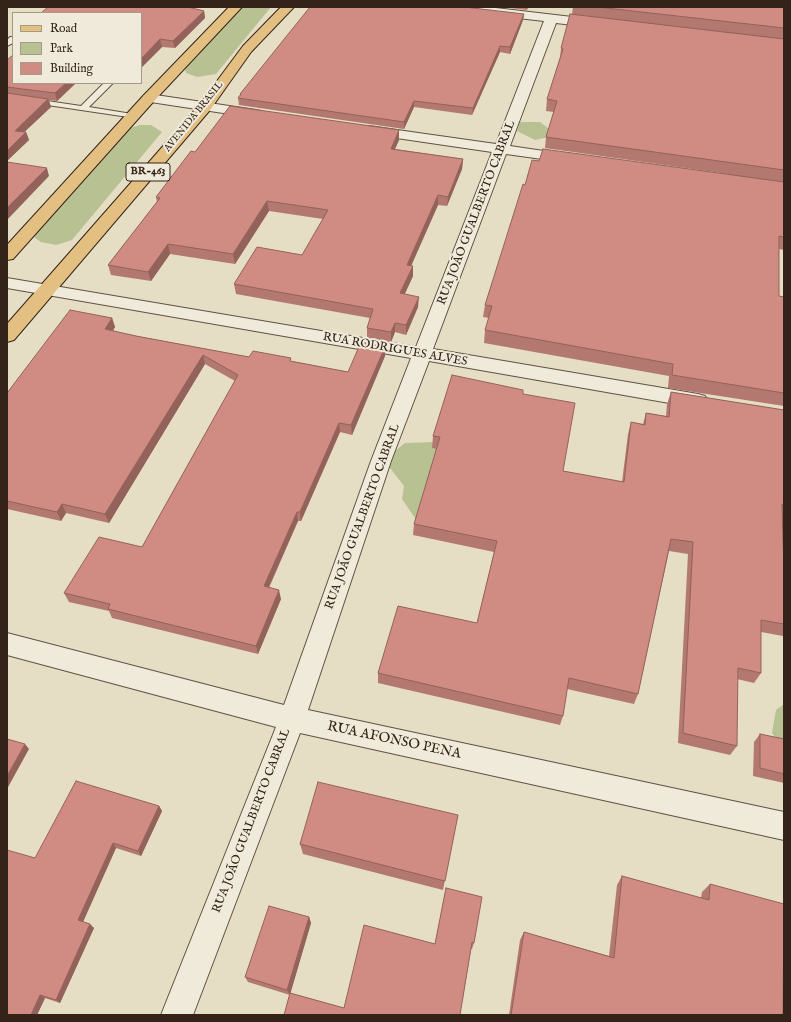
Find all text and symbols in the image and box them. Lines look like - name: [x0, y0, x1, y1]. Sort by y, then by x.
- legend: [12, 12, 142, 84]
- text: Road: [50, 21, 77, 36]
- text: Park: [50, 41, 73, 56]
- text: Building: [50, 61, 93, 76]
- street label: AVENIDA BRASIL: [162, 79, 226, 155]
- street label: RUA JOÃO GUALBERTO CABRAL: [435, 119, 519, 307]
- road number: BR-463: [126, 163, 170, 181]
- street label: RUA RODRIGUES ALVES: [322, 330, 468, 370]
- street label: RUA JOÃO GUALBERTO CABRAL: [323, 422, 403, 612]
- street label: RUA AFONSO PENA: [325, 719, 463, 763]
- street label: RUA JOÃO GUALBERTO CABRAL: [210, 727, 294, 915]

